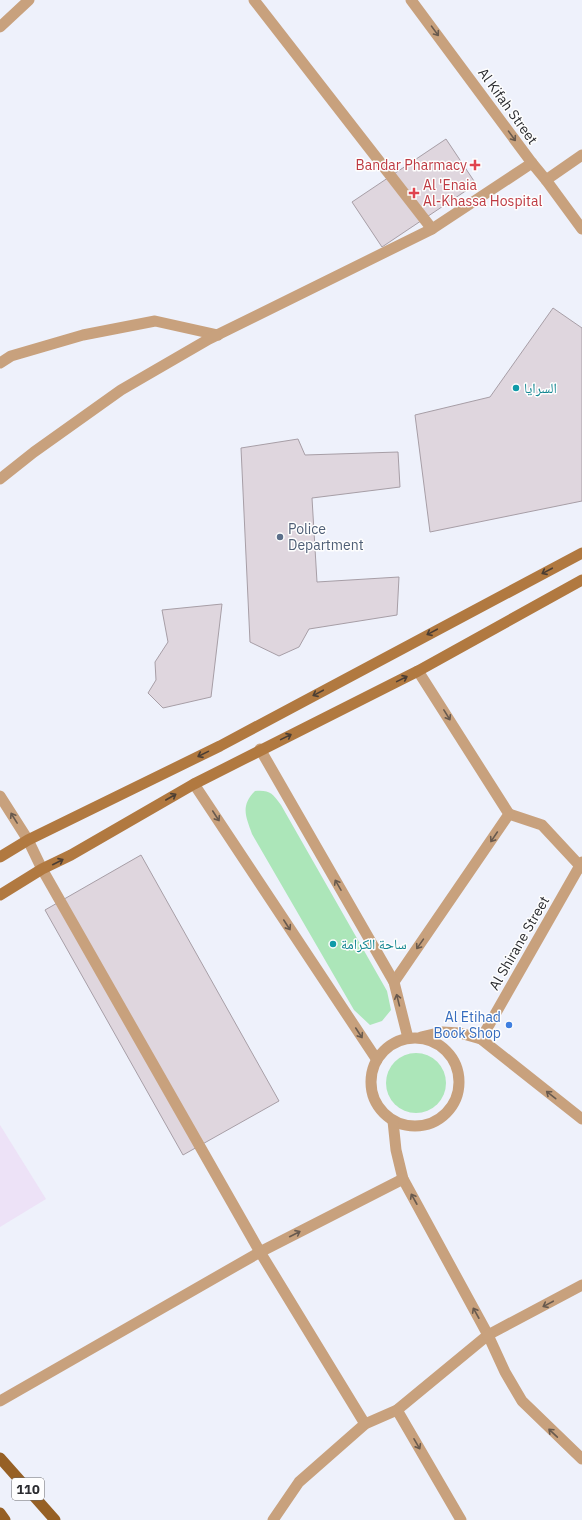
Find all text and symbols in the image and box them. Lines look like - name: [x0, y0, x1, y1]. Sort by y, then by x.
- one-way arrow: [430, 26, 439, 37]
- street label: Al Kifah Street: [474, 64, 542, 148]
- one-way arrow: [507, 131, 516, 142]
- place label: Bandar Pharmacy: [356, 156, 467, 174]
- marker: Bandar Pharmacy: [470, 160, 480, 170]
- place label: Al 'Enaia Al-Khassa Hospital: [423, 176, 542, 210]
- marker: Al 'Enaia Al-Khassa Hospital: [408, 187, 420, 199]
- place label: السرايا: [524, 379, 557, 397]
- marker: السرايا: [511, 383, 521, 393]
- place label: Police Department: [288, 520, 364, 554]
- marker: Police Department: [275, 532, 285, 542]
- one-way arrow: [542, 568, 554, 575]
- one-way arrow: [427, 628, 439, 636]
- one-way arrow: [396, 675, 408, 682]
- one-way arrow: [312, 690, 324, 697]
- one-way arrow: [443, 709, 451, 721]
- one-way arrow: [279, 733, 291, 740]
- one-way arrow: [197, 751, 209, 758]
- one-way arrow: [165, 793, 177, 801]
- one-way arrow: [212, 810, 220, 821]
- one-way arrow: [10, 813, 18, 824]
- one-way arrow: [490, 831, 498, 842]
- one-way arrow: [52, 857, 64, 865]
- one-way arrow: [334, 880, 342, 892]
- street label: Al Shirane Street: [485, 893, 553, 993]
- one-way arrow: [283, 919, 292, 930]
- place label: ساحة الكرامة: [341, 935, 407, 953]
- one-way arrow: [416, 938, 424, 949]
- marker: ساحة الكرامة: [328, 939, 338, 949]
- one-way arrow: [394, 994, 401, 1007]
- place label: Al Etihad Book Shop: [433, 1008, 501, 1042]
- marker: Al Etihad Book Shop: [504, 1020, 514, 1030]
- one-way arrow: [355, 1027, 363, 1038]
- one-way arrow: [546, 1091, 557, 1099]
- one-way arrow: [409, 1193, 417, 1205]
- one-way arrow: [289, 1230, 301, 1237]
- one-way arrow: [542, 1300, 554, 1308]
- one-way arrow: [472, 1307, 479, 1319]
- one-way arrow: [548, 1428, 558, 1438]
- one-way arrow: [413, 1437, 421, 1449]
- road number: 110: [12, 1478, 44, 1500]

